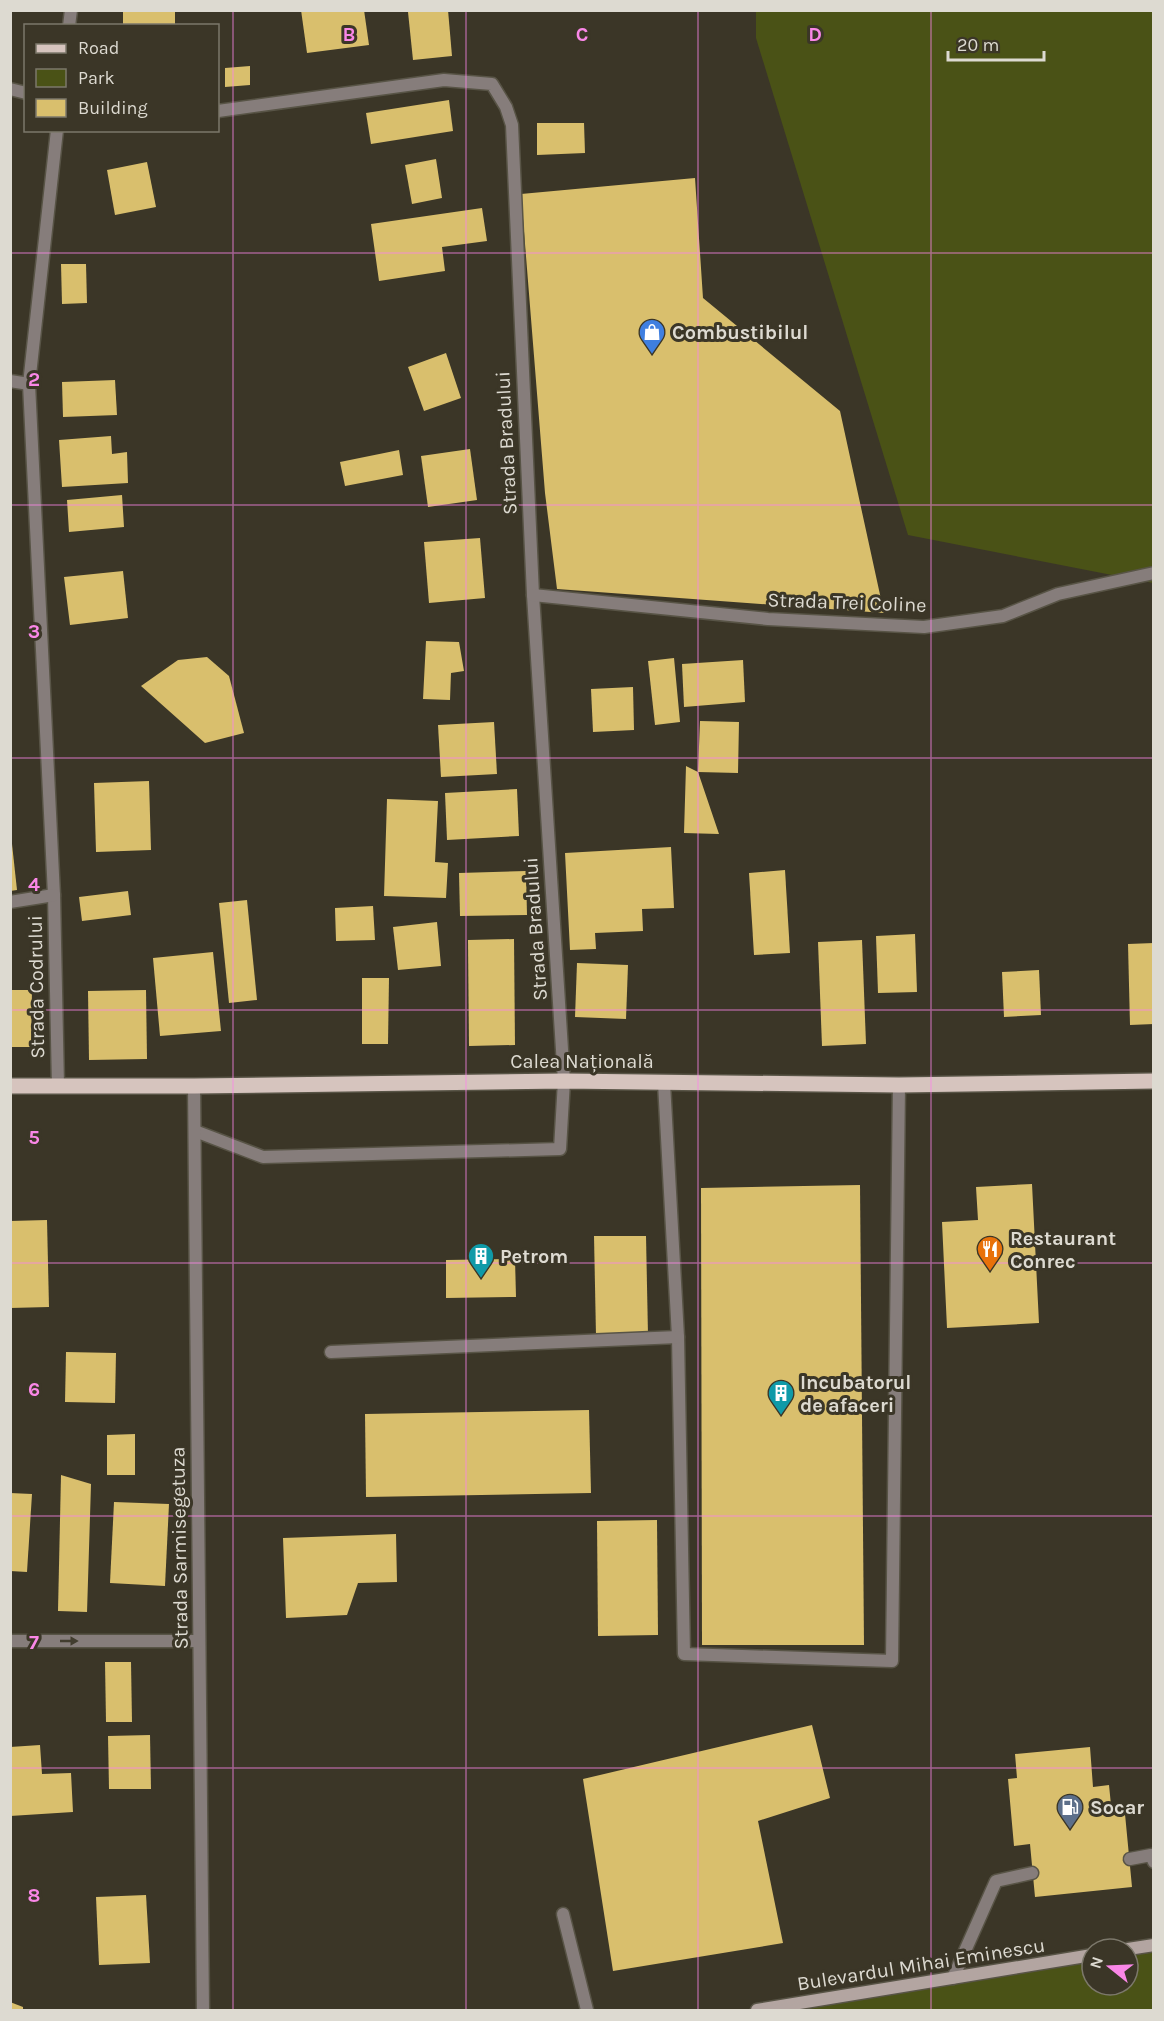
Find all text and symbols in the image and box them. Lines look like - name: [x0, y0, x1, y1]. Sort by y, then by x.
- text: B: [343, 23, 355, 46]
- text: C: [576, 23, 588, 46]
- text: D: [808, 23, 822, 46]
- legend: [24, 24, 219, 132]
- scale bar: [948, 24, 1044, 62]
- text: 20 m: [957, 34, 999, 56]
- text: Road: [78, 37, 119, 59]
- text: Park: [78, 67, 115, 89]
- text: Building: [78, 97, 148, 119]
- shop icon: Combustibilul: [637, 317, 667, 355]
- place label: Combustibilul: [672, 321, 808, 344]
- text: 2: [28, 368, 40, 391]
- street label: Strada Bradului: [491, 371, 522, 515]
- street label: Strada Trei Coline: [767, 588, 927, 617]
- text: 3: [28, 620, 40, 643]
- street label: Strada Bradului: [519, 856, 552, 1001]
- text: 4: [28, 873, 40, 896]
- street label: Strada Codrului: [24, 915, 49, 1059]
- street label: Calea Națională: [510, 1050, 654, 1073]
- text: 5: [28, 1126, 40, 1149]
- place label: Restaurant Conrec: [1010, 1227, 1116, 1273]
- restaurant icon: Restaurant Conrec: [975, 1234, 1005, 1272]
- building icon: Petrom: [466, 1241, 496, 1279]
- place label: Petrom: [500, 1245, 568, 1268]
- place label: Incubatorul de afaceri: [800, 1371, 911, 1417]
- text: 6: [28, 1378, 40, 1401]
- building icon: Incubatorul de afaceri: [766, 1378, 796, 1416]
- street label: Strada Sarmisegetuza: [166, 1446, 193, 1650]
- text: 7: [29, 1631, 39, 1654]
- one-way arrow: [59, 1636, 78, 1646]
- fuel station icon: Socar: [1055, 1792, 1085, 1830]
- place label: Socar: [1090, 1796, 1144, 1819]
- text: 8: [28, 1884, 40, 1907]
- street label: Bulevardul Mihai Eminescu: [795, 1934, 1047, 1995]
- north arrow: [1080, 1937, 1140, 1997]
- text: N: [1085, 1954, 1107, 1971]

